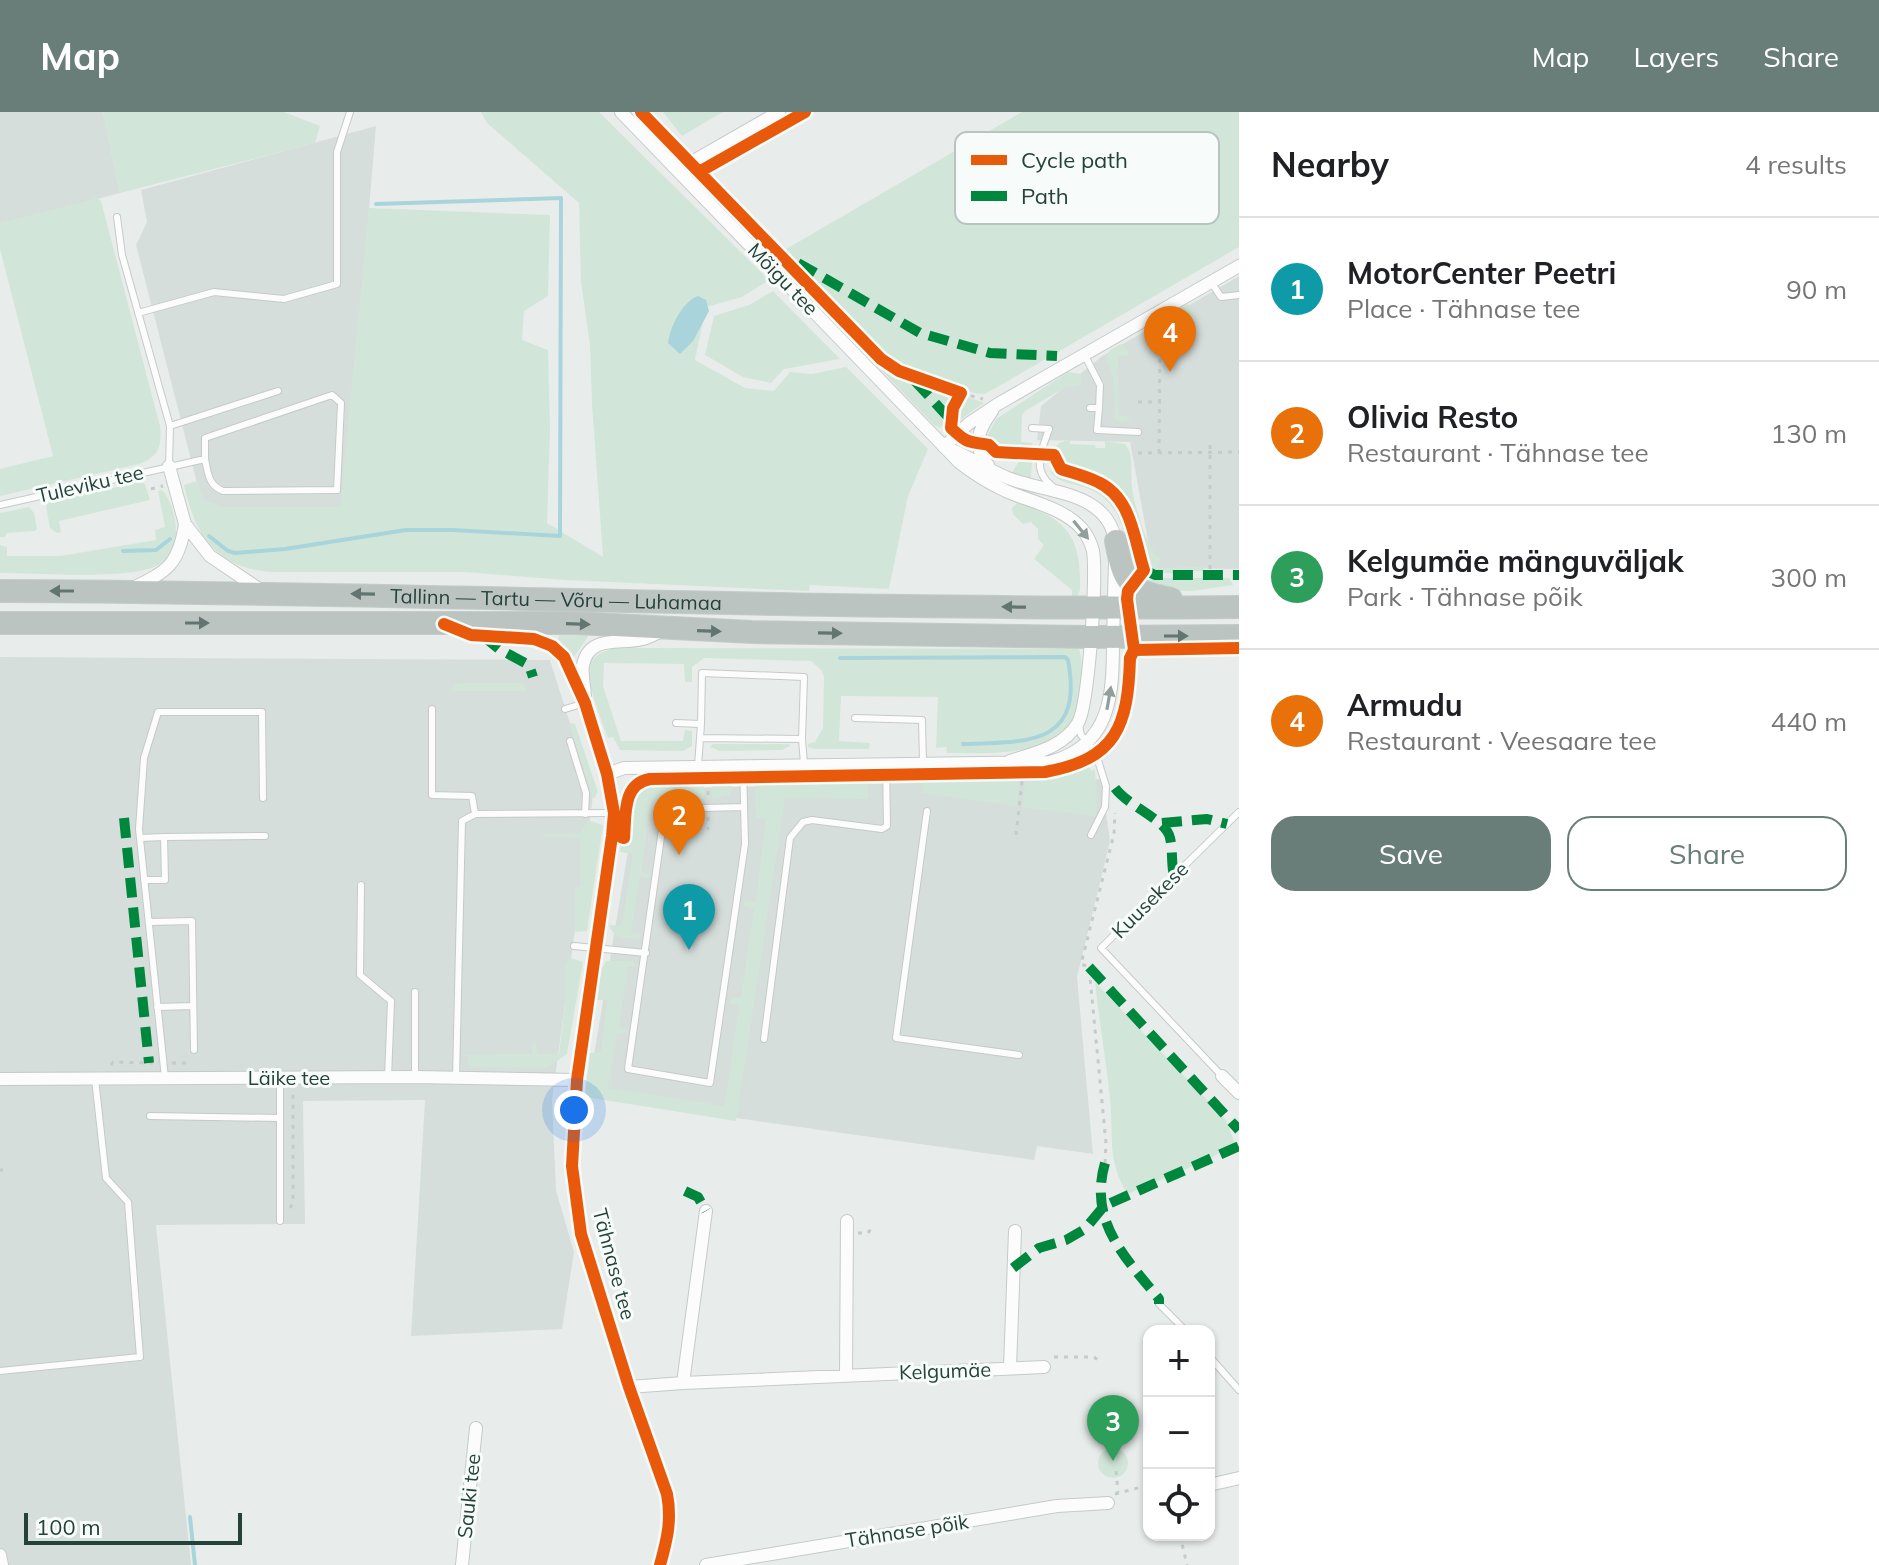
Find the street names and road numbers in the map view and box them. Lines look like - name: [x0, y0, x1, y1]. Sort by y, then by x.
- street label: Mõigu tee: [743, 237, 824, 320]
- street label: Tuleviku tee: [34, 459, 146, 508]
- street label: Tallinn — Tartu — Võru — Luhamaa: [390, 583, 722, 615]
- street label: Kuusekese: [1106, 856, 1193, 943]
- street label: Läike tee: [248, 1065, 330, 1090]
- street label: Tähnase tee: [588, 1205, 641, 1322]
- street label: Kelgumäe: [899, 1356, 991, 1385]
- street label: Sauki tee: [452, 1452, 485, 1539]
- street label: Tähnase põik: [844, 1508, 971, 1553]

